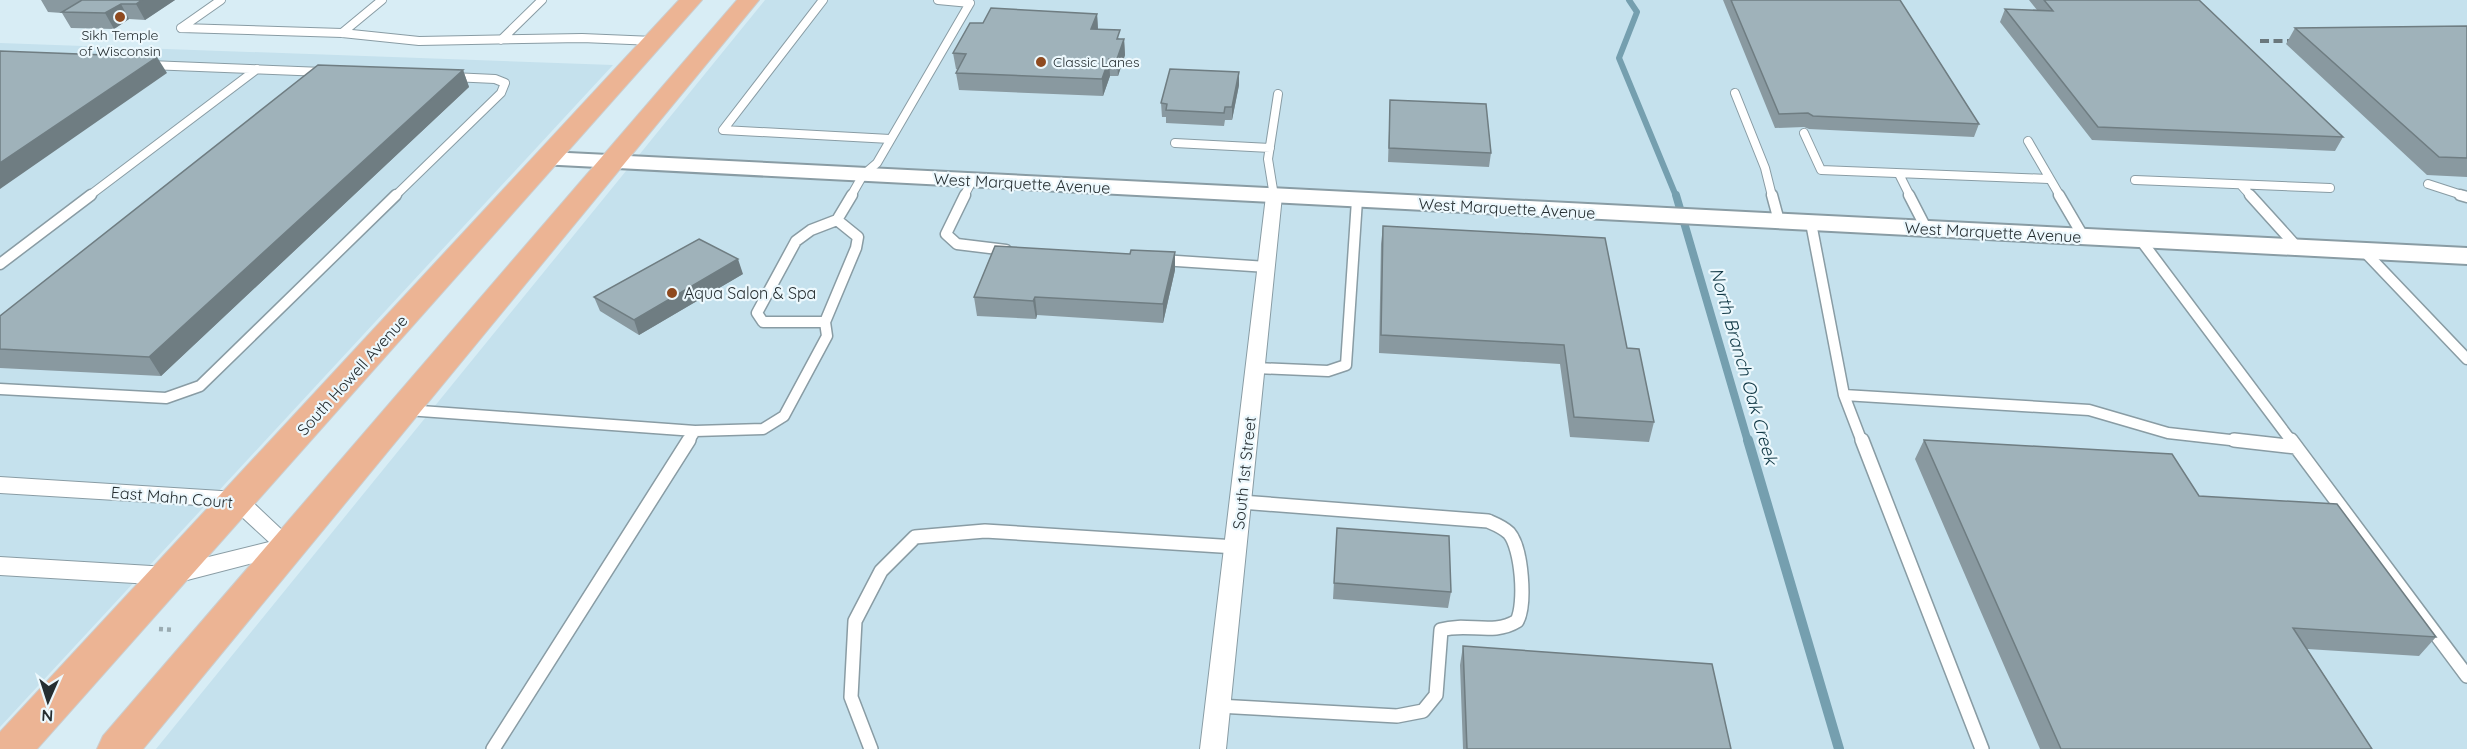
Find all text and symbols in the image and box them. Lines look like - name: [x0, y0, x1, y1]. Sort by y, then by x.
- marker: Sikh Temple of Wisconsin: [113, 10, 127, 24]
- place label: Sikh Temple of Wisconsin: [79, 26, 161, 60]
- place label: Classic Lanes: [1053, 53, 1140, 71]
- marker: Classic Lanes: [1034, 55, 1048, 69]
- street label: West Marquette Avenue: [933, 168, 1111, 198]
- street label: West Marquette Avenue: [1418, 193, 1596, 223]
- street label: West Marquette Avenue: [1904, 217, 2082, 247]
- water label: North Branch Oak Creek: [1705, 265, 1784, 468]
- place label: Aqua Salon & Spa: [684, 283, 816, 303]
- marker: Aqua Salon & Spa: [665, 286, 679, 300]
- street label: South Howell Avenue: [293, 311, 411, 439]
- street label: South 1st Street: [1228, 415, 1260, 531]
- street label: East Mahn Court: [110, 482, 234, 512]
- north arrow: [18, 671, 78, 731]
- text: N: [41, 706, 54, 726]

